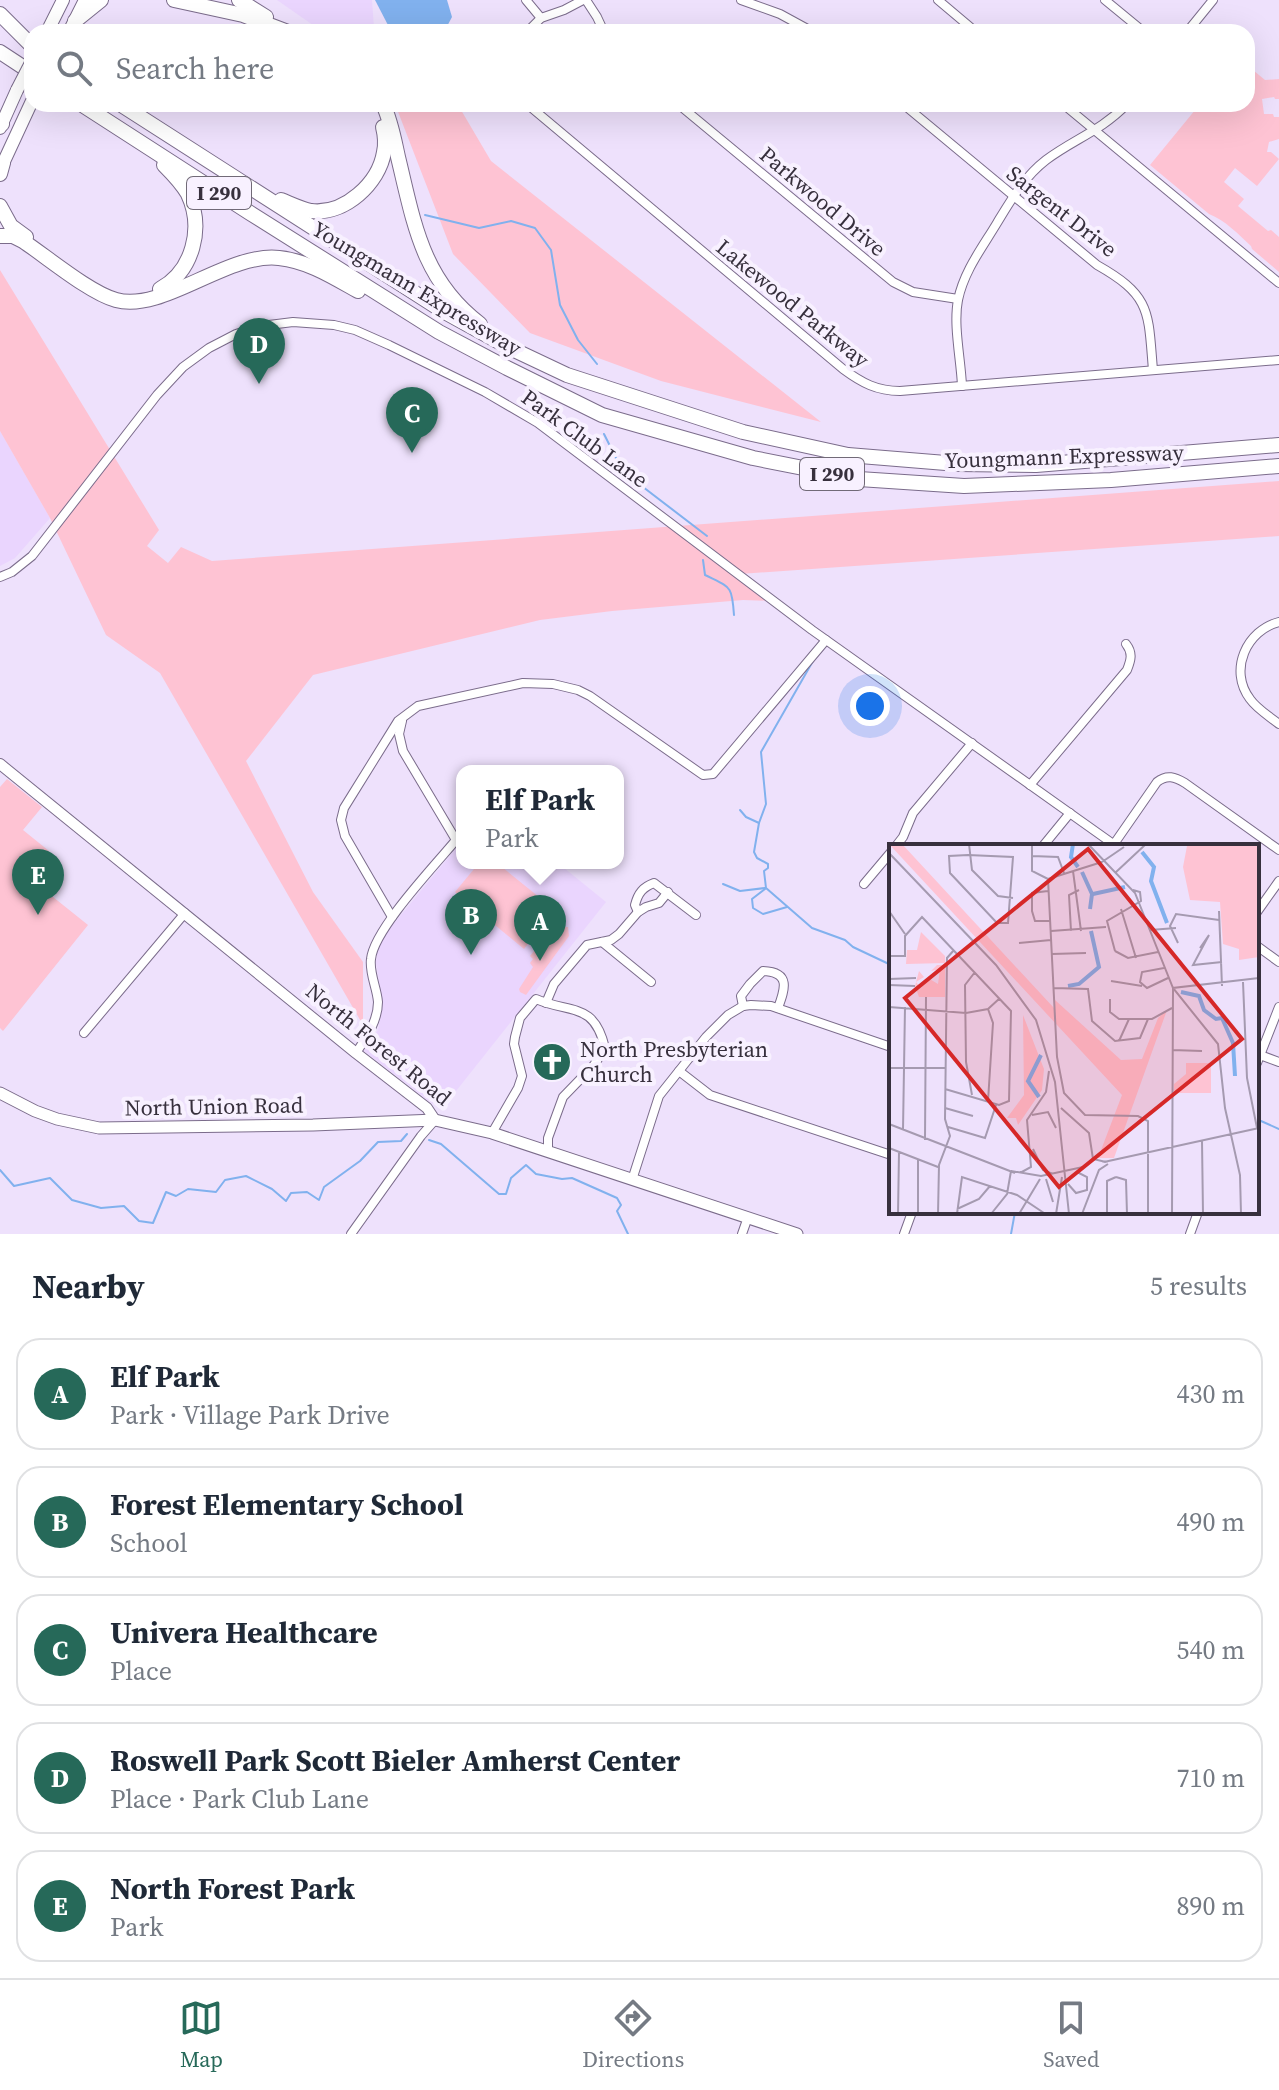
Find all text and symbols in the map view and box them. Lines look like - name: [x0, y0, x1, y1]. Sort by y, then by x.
- search box: [24, 24, 1255, 112]
- icon: search: [52, 46, 96, 90]
- text: Search here: [116, 48, 274, 89]
- street label: Parkwood Drive: [753, 139, 893, 263]
- street label: Sargent Drive: [1001, 158, 1123, 264]
- road number: I 290: [187, 177, 251, 209]
- street label: Youngmann Expressway: [307, 213, 528, 363]
- street label: Lakewood Parkway: [710, 232, 876, 375]
- pin: D: [233, 318, 285, 384]
- street label: Park Club Lane: [516, 382, 654, 494]
- pin: C: [386, 387, 438, 453]
- street label: Youngmann Expressway: [944, 437, 1185, 475]
- road number: I 290: [800, 458, 864, 490]
- your location: [850, 686, 890, 726]
- popup: [456, 765, 624, 869]
- text: Elf Park: [485, 779, 595, 820]
- text: Park: [485, 820, 538, 856]
- inset map: [889, 844, 1259, 1214]
- pin: E: [12, 849, 64, 915]
- pin: B: [445, 889, 497, 955]
- pin: A: [514, 895, 566, 961]
- street label: North Forest Road: [300, 976, 458, 1112]
- place label: North Presbyterian Church: [580, 1034, 768, 1089]
- church icon: North Presbyterian Church: [531, 1041, 573, 1083]
- street label: North Union Road: [124, 1089, 304, 1123]
- text: Nearby: [32, 1263, 145, 1309]
- text: 5 results: [1150, 1268, 1247, 1304]
- text: Elf Park: [110, 1356, 220, 1397]
- text: A: [51, 1376, 69, 1412]
- text: 430 m: [1177, 1376, 1245, 1412]
- text: Park · Village Park Drive: [110, 1397, 390, 1433]
- text: Forest Elementary School: [110, 1484, 464, 1525]
- text: B: [52, 1504, 68, 1540]
- text: 490 m: [1177, 1504, 1245, 1540]
- text: School: [110, 1525, 187, 1561]
- text: Univera Healthcare: [110, 1612, 378, 1653]
- text: C: [52, 1632, 68, 1668]
- text: 540 m: [1177, 1632, 1245, 1668]
- text: Place: [110, 1653, 172, 1689]
- text: Roswell Park Scott Bieler Amherst Center: [110, 1740, 680, 1781]
- text: D: [51, 1760, 69, 1796]
- text: 710 m: [1177, 1760, 1245, 1796]
- text: Place · Park Club Lane: [110, 1781, 369, 1817]
- text: North Forest Park: [110, 1868, 355, 1909]
- text: E: [52, 1888, 68, 1924]
- text: 890 m: [1177, 1888, 1245, 1924]
- text: Park: [110, 1909, 163, 1945]
- tab: Map: [179, 1996, 223, 2074]
- tab: Directions: [582, 1996, 684, 2074]
- tab: Saved: [1043, 1996, 1100, 2074]

